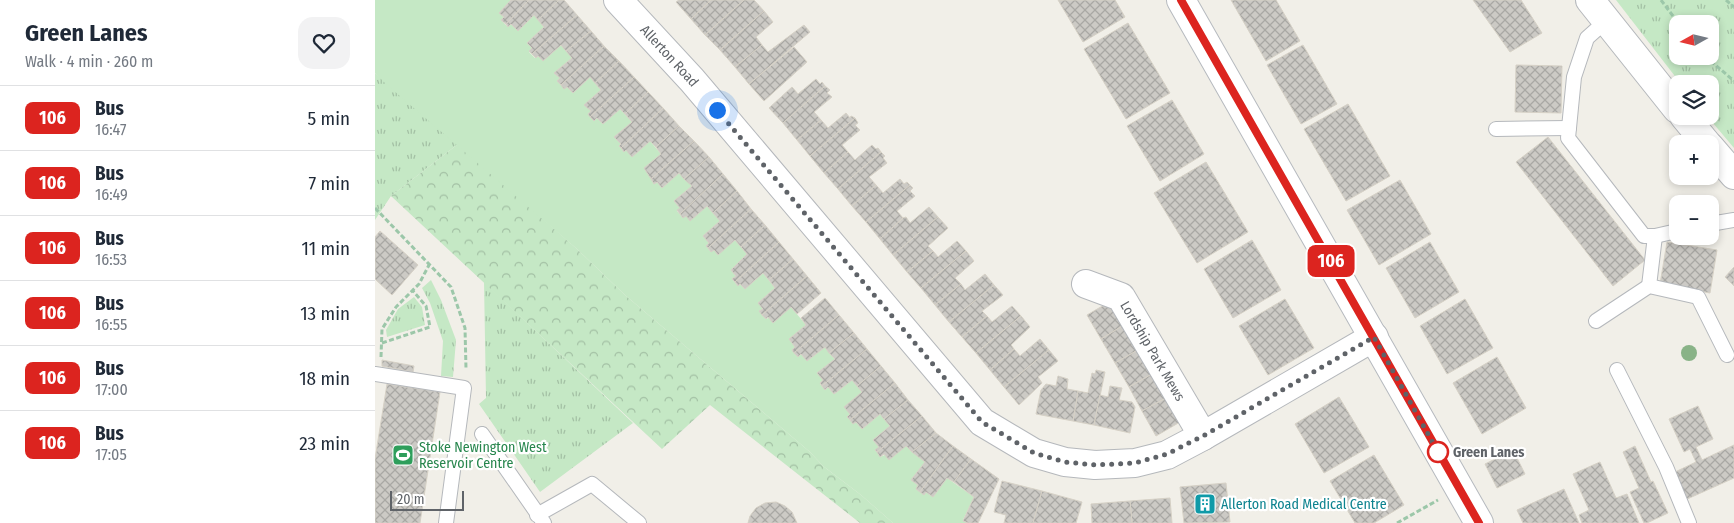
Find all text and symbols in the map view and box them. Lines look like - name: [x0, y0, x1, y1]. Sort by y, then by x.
- north arrow: [1669, 15, 1719, 65]
- map controls: [1669, 15, 1719, 245]
- button: heart: [298, 17, 350, 69]
- text: Green Lanes: [25, 19, 147, 47]
- street label: Allerton Road: [637, 21, 702, 90]
- text: Walk · 4 min · 260 m: [25, 52, 153, 71]
- button: layers: [1669, 75, 1719, 125]
- text: Bus: [95, 97, 124, 120]
- your location: [705, 98, 730, 123]
- text: 106: [39, 107, 66, 129]
- text: 5 min: [307, 107, 350, 130]
- text: 16:47: [95, 120, 126, 139]
- button: +: [1669, 135, 1719, 185]
- text: Bus: [95, 162, 124, 185]
- text: 106: [39, 172, 66, 194]
- text: 7 min: [308, 172, 350, 195]
- text: 16:49: [95, 185, 128, 204]
- button: −: [1669, 195, 1719, 245]
- text: Bus: [95, 227, 124, 250]
- text: 106: [39, 237, 66, 259]
- text: 11 min: [302, 237, 350, 260]
- line badge: 106: [1302, 245, 1360, 277]
- text: 16:53: [95, 250, 127, 269]
- text: 106: [1318, 250, 1344, 272]
- text: Bus: [95, 292, 124, 315]
- street label: Lordship Park Mews: [1117, 298, 1189, 404]
- text: 106: [39, 302, 66, 324]
- text: 13 min: [300, 302, 350, 325]
- text: 16:55: [95, 315, 127, 334]
- text: Bus: [95, 357, 124, 380]
- text: 106: [39, 367, 66, 389]
- text: 18 min: [299, 367, 350, 390]
- text: 17:00: [95, 380, 128, 399]
- text: Bus: [95, 422, 124, 445]
- text: 106: [39, 432, 66, 454]
- text: 23 min: [299, 432, 350, 455]
- place label: Stoke Newington West Reservoir Centre: [419, 439, 547, 472]
- marker: Green Lanes: [1427, 441, 1449, 463]
- sports icon: Stoke Newington West Reservoir Centre: [391, 443, 415, 467]
- place label: Green Lanes: [1453, 444, 1524, 461]
- text: 17:05: [95, 445, 127, 464]
- scale bar: [390, 488, 464, 511]
- text: 20 m: [397, 491, 425, 508]
- building icon: Allerton Road Medical Centre: [1193, 492, 1217, 516]
- place label: Allerton Road Medical Centre: [1221, 496, 1387, 513]

